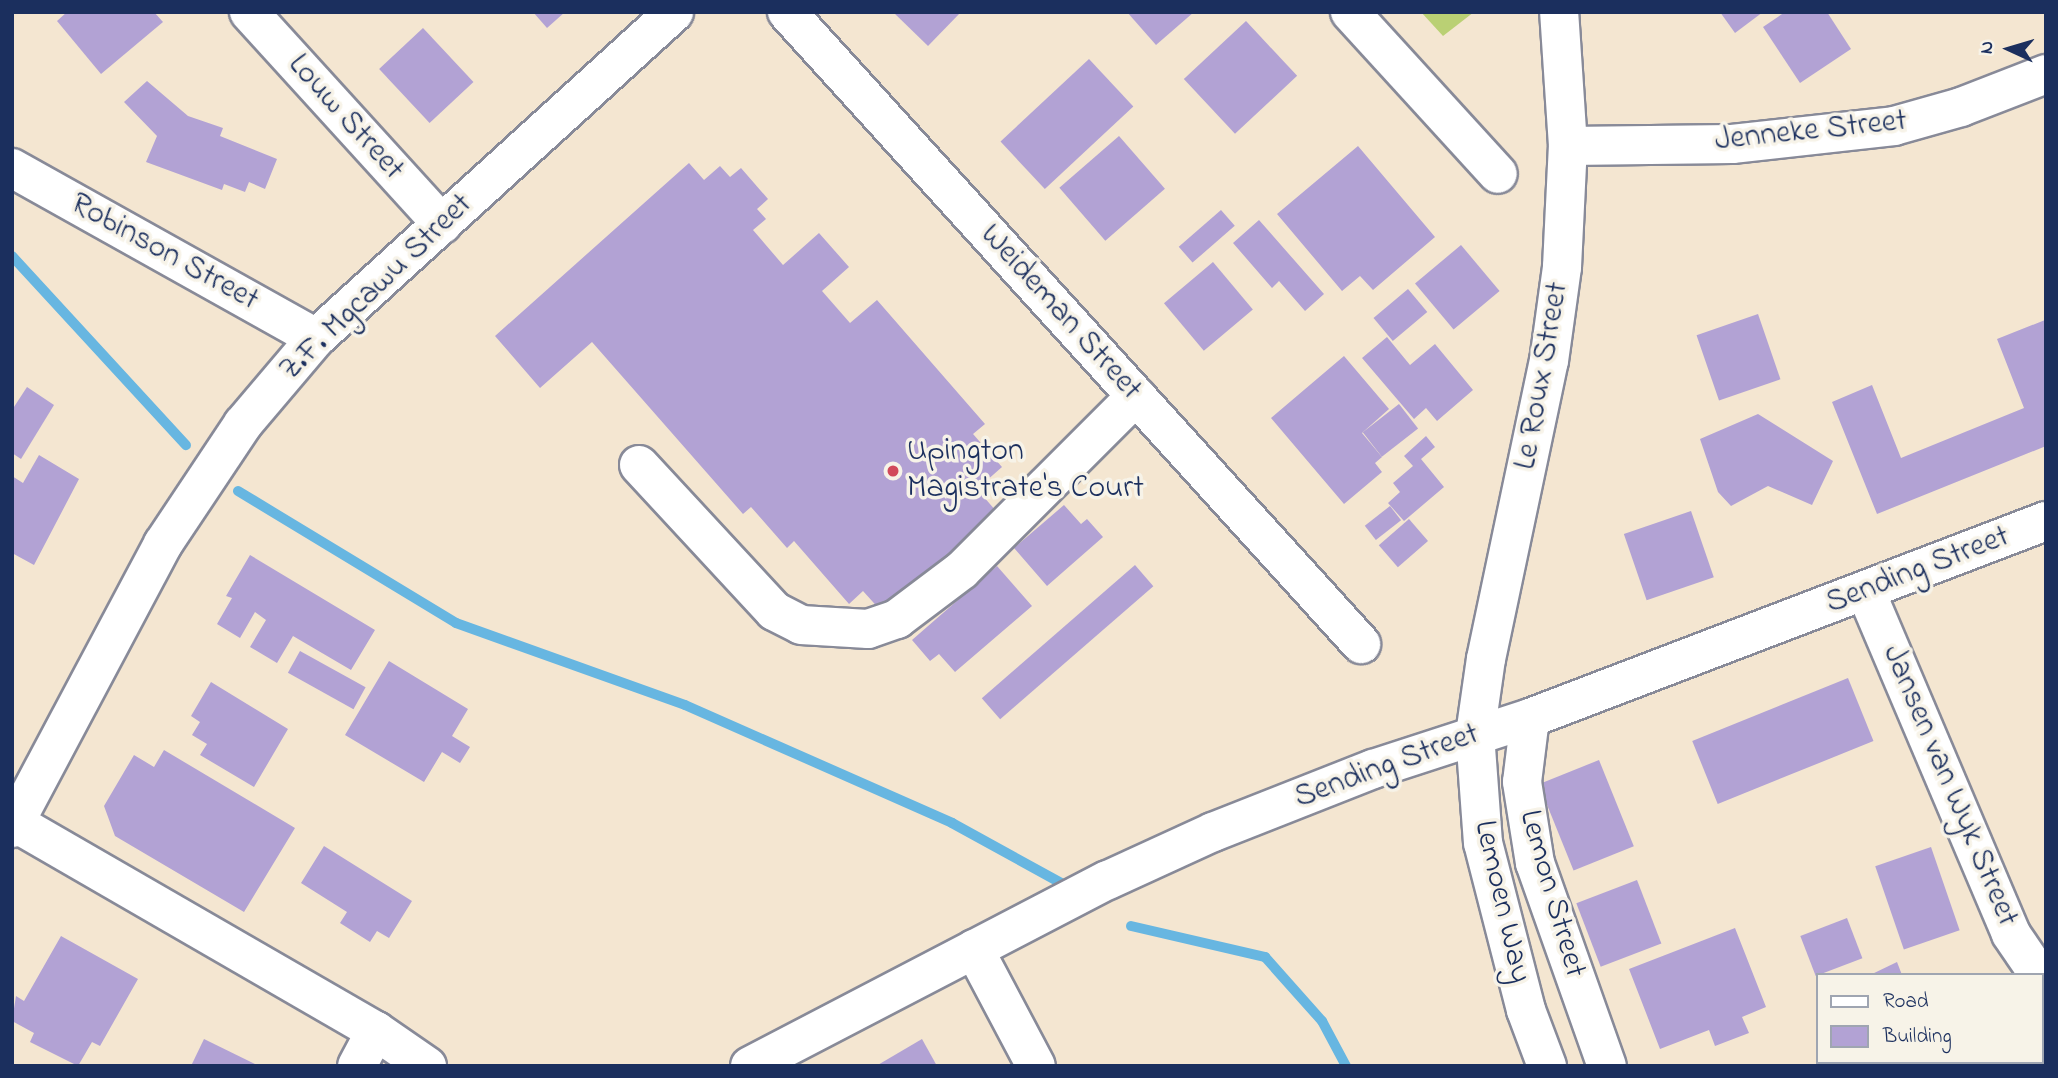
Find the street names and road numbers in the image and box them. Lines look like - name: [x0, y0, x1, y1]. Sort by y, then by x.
- street label: Louw Street: [278, 47, 412, 189]
- street label: Jenneke Street: [1713, 103, 1909, 161]
- street label: Robinson Street: [63, 186, 265, 320]
- street label: Z.F. Mgcawu Street: [273, 186, 481, 390]
- street label: Weideman Street: [971, 217, 1149, 409]
- street label: Le Roux Street: [1508, 279, 1578, 473]
- street label: Sending Street: [1821, 518, 2015, 624]
- street label: Jansen van Wyk Street: [1872, 640, 2026, 932]
- street label: Sending Street: [1290, 716, 1484, 818]
- street label: Lemon Street: [1509, 806, 1593, 982]
- street label: Lemoen Way: [1464, 817, 1538, 987]

